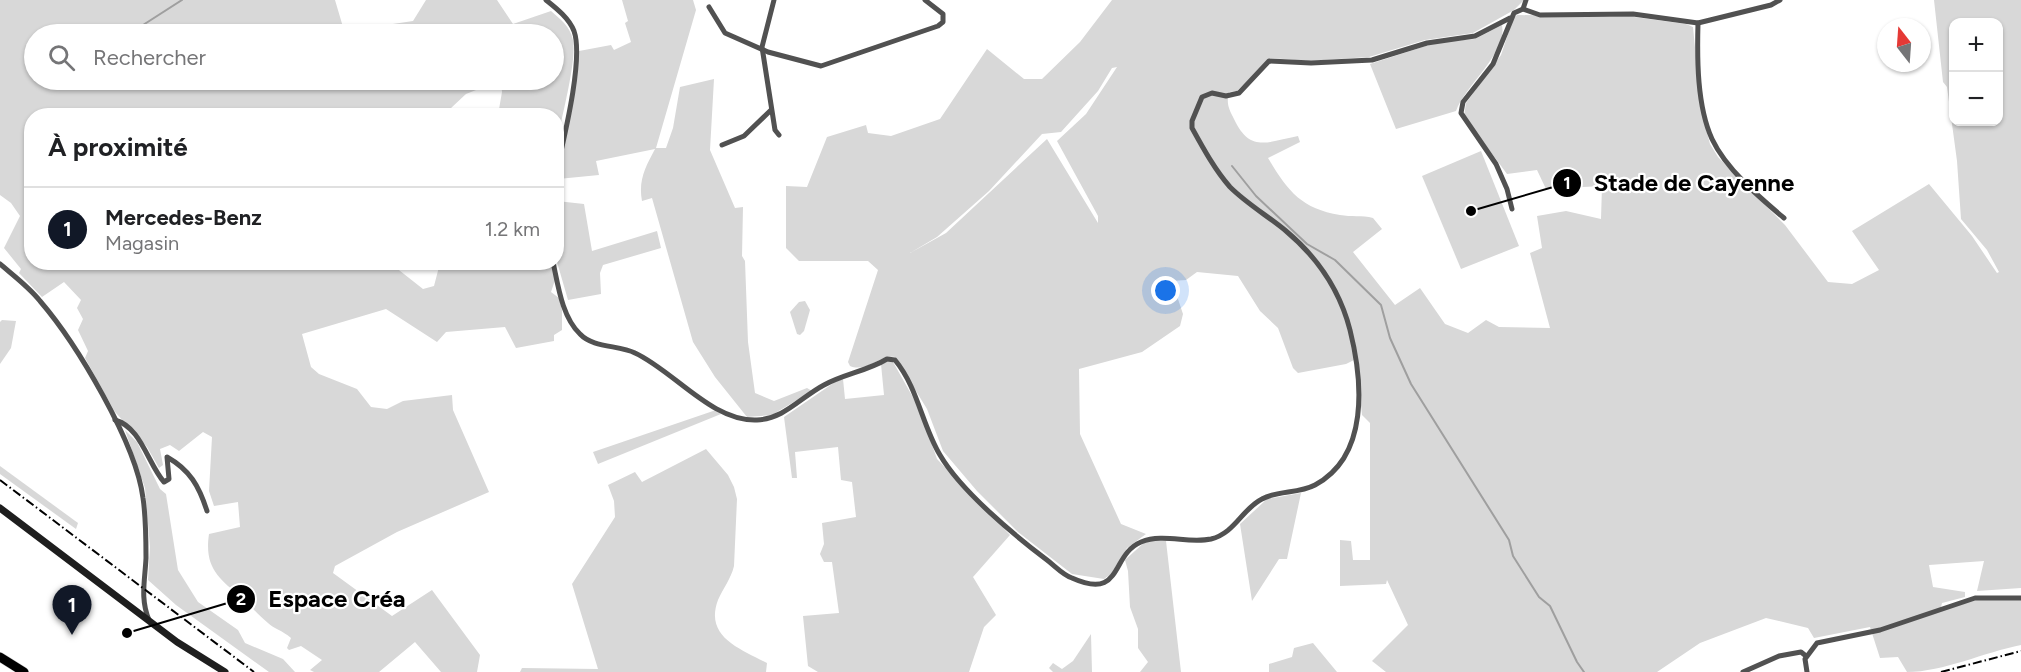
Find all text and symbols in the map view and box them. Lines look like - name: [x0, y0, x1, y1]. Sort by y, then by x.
- north arrow: [1877, 18, 1931, 72]
- map controls: [1949, 18, 2003, 126]
- button: +: [1949, 18, 2003, 72]
- search box: [24, 24, 564, 90]
- icon: search: [45, 41, 78, 74]
- text: Rechercher: [93, 44, 206, 71]
- button: −: [1949, 72, 2003, 126]
- text: À proximité: [48, 131, 188, 163]
- callout: Stade de Cayenne: [1552, 162, 1807, 204]
- text: Stade de Cayenne: [1594, 168, 1794, 197]
- text: 1: [1563, 172, 1571, 194]
- text: Mercedes-Benz: [105, 204, 262, 231]
- text: 1: [63, 217, 72, 241]
- text: 1.2 km: [485, 217, 540, 241]
- text: Magasin: [105, 231, 179, 255]
- your location: [1151, 276, 1180, 305]
- callout: Espace Créa: [226, 578, 418, 620]
- text: Espace Créa: [268, 584, 406, 613]
- pin: 1: [52, 586, 92, 635]
- text: 2: [236, 588, 246, 610]

